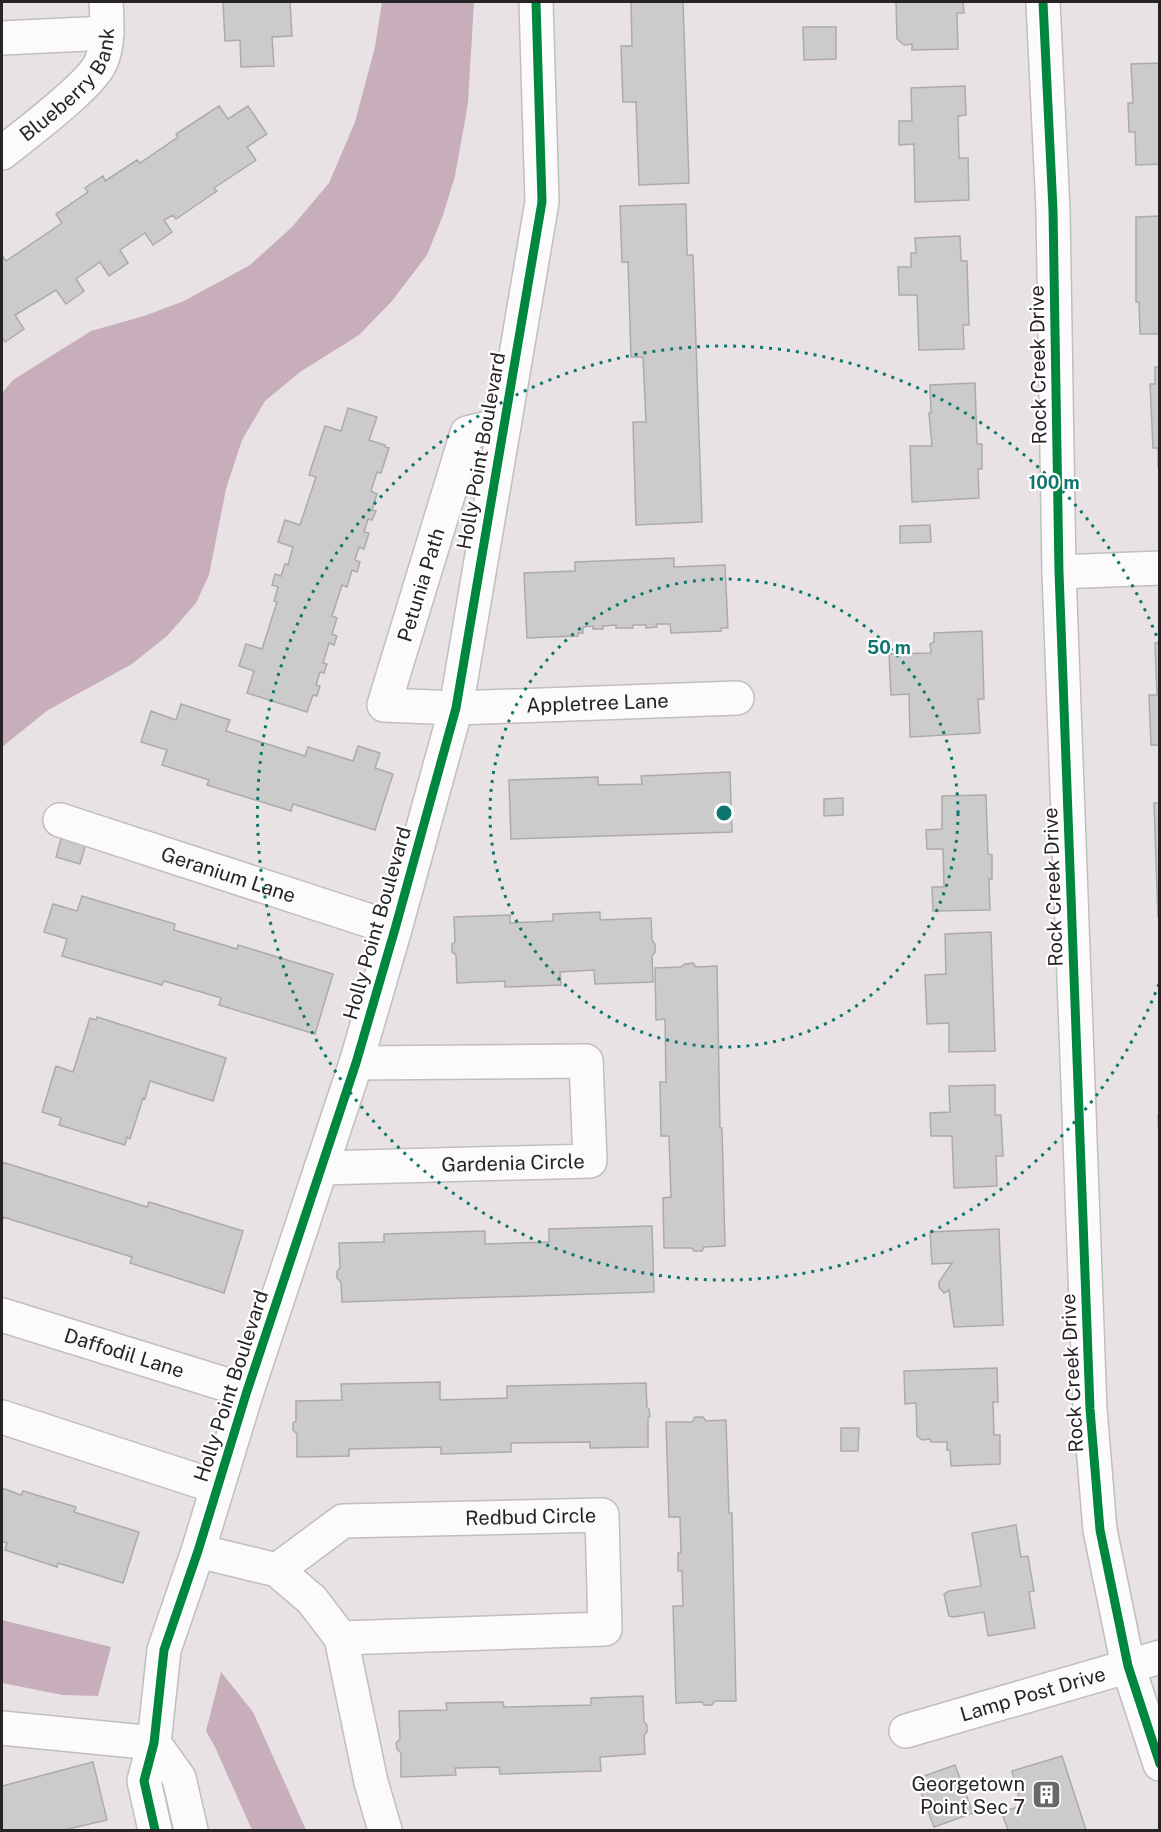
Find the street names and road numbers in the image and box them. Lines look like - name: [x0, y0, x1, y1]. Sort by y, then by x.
- street label: Blueberry Bank: [15, 27, 119, 146]
- street label: Rock Creek Drive: [1025, 285, 1051, 445]
- street label: Holly Point Boulevard: [452, 351, 510, 551]
- street label: Petunia Path: [392, 525, 450, 645]
- street label: Appletree Lane: [526, 688, 669, 717]
- street label: Rock Creek Drive: [1038, 807, 1068, 967]
- street label: Holly Point Boulevard: [338, 824, 416, 1022]
- street label: Geranium Lane: [158, 842, 299, 908]
- street label: Gardenia Circle: [441, 1149, 585, 1177]
- street label: Holly Point Boulevard: [189, 1287, 273, 1485]
- street label: Rock Creek Drive: [1056, 1293, 1088, 1453]
- street label: Daffodil Lane: [61, 1323, 187, 1383]
- street label: Redbud Circle: [465, 1503, 597, 1530]
- street label: Lamp Post Drive: [957, 1662, 1108, 1727]

